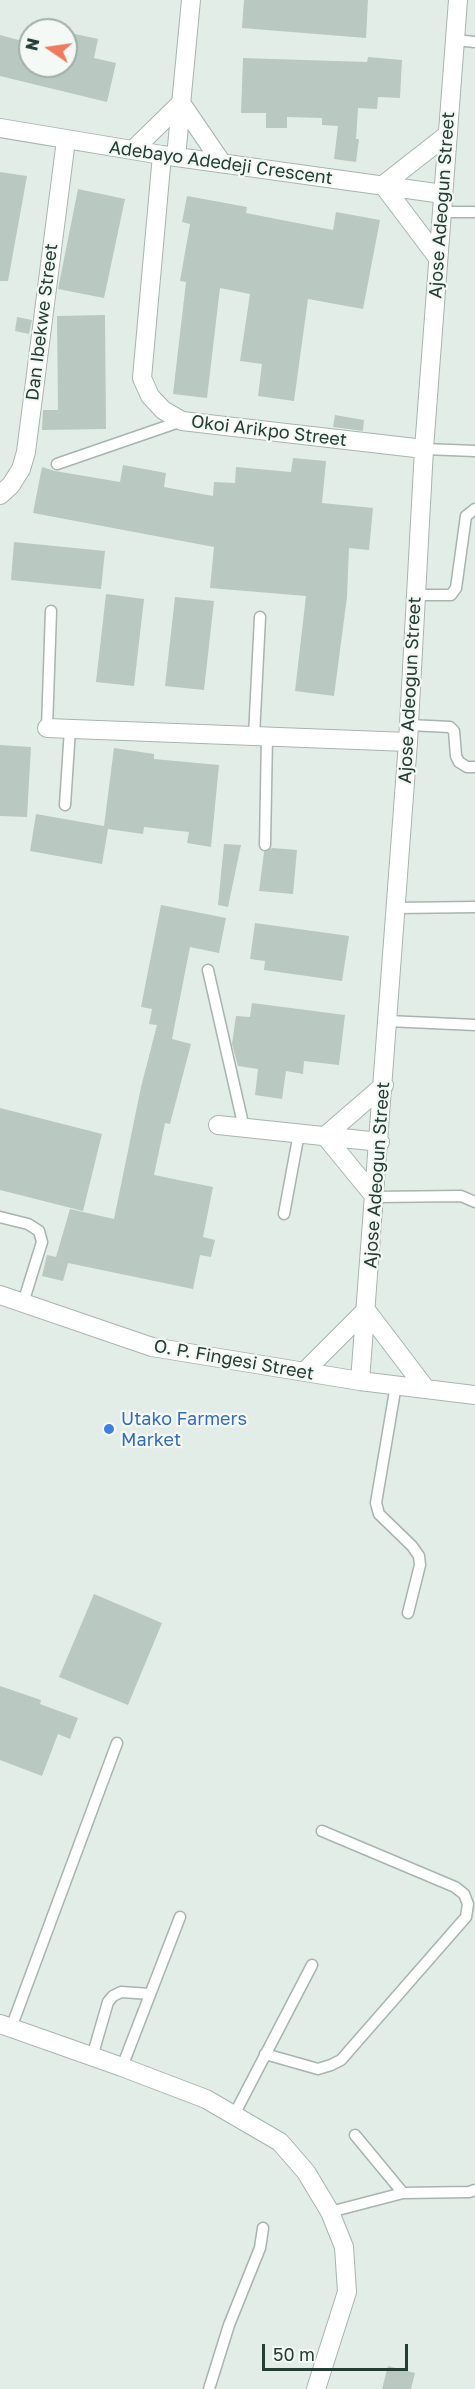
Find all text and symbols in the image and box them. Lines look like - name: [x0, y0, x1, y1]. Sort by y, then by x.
- north arrow: [18, 18, 78, 78]
- text: N: [21, 36, 44, 53]
- street label: Ajose Adeogun Street: [425, 111, 459, 299]
- street label: Adebayo Adedeji Crescent: [108, 137, 334, 189]
- street label: Dan Ibekwe Street: [22, 242, 62, 402]
- street label: Okoi Arikpo Street: [190, 411, 348, 451]
- street label: Ajose Adeogun Street: [394, 596, 426, 784]
- street label: Ajose Adeogun Street: [360, 1081, 394, 1269]
- street label: O. P. Fingesi Street: [152, 1335, 316, 1385]
- place label: Utako Farmers Market: [121, 1408, 247, 1450]
- marker: Utako Farmers Market: [102, 1422, 116, 1436]
- scale bar: [265, 2332, 410, 2370]
- text: 50 m: [273, 2343, 315, 2365]

